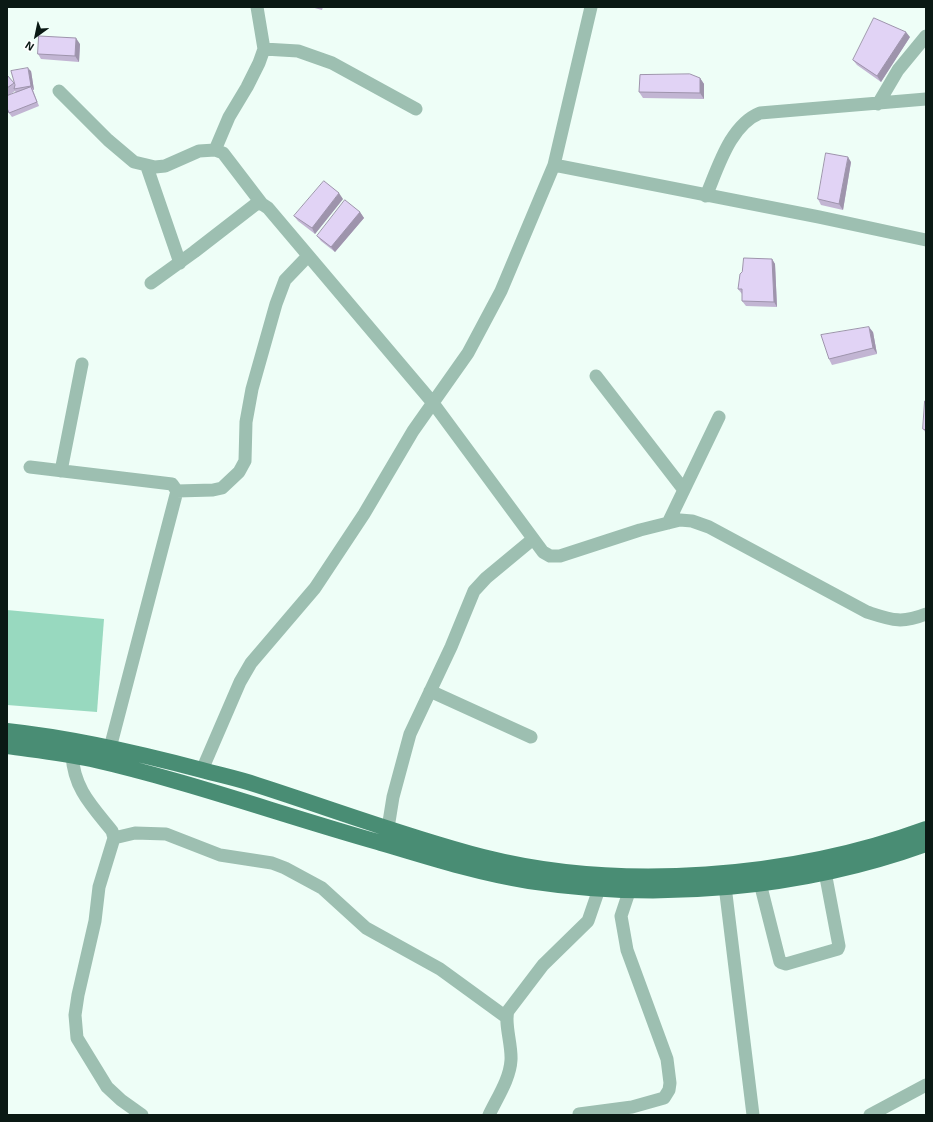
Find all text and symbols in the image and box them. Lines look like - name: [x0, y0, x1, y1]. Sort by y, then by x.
- north arrow: [16, 16, 56, 56]
- text: N: [22, 39, 36, 54]

